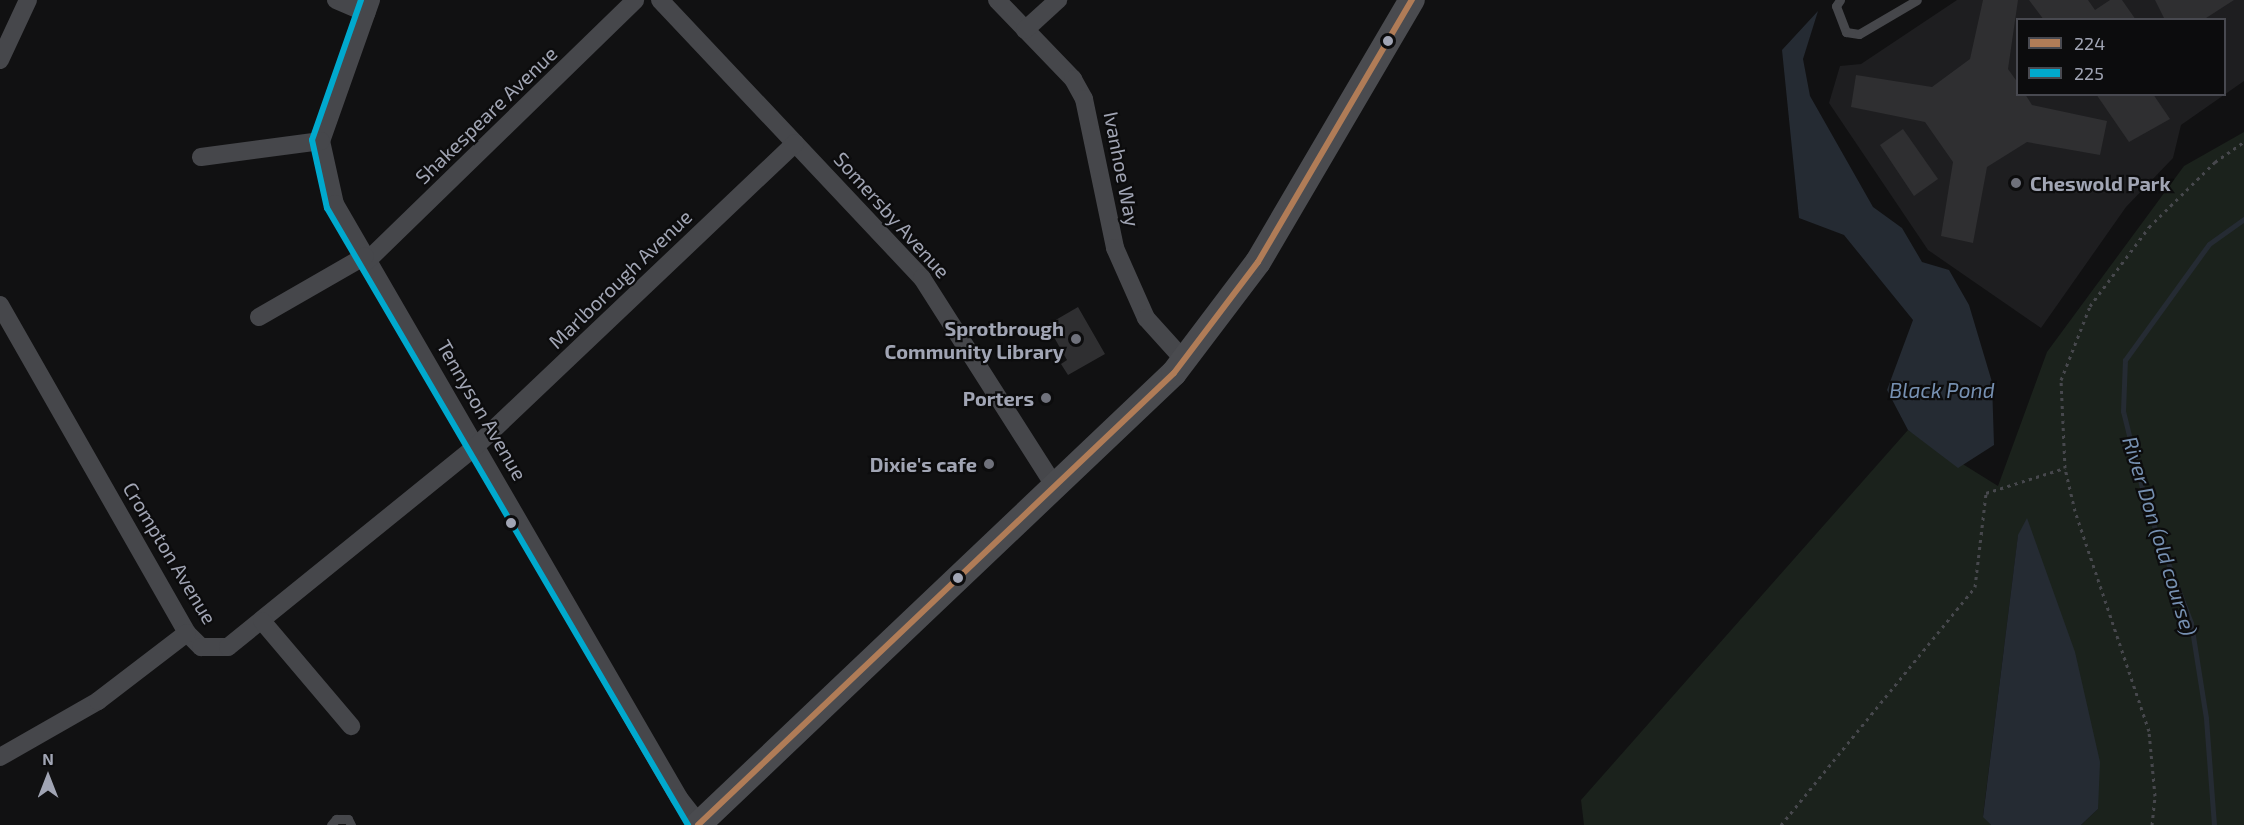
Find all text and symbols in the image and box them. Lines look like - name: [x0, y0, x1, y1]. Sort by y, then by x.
- legend: [2016, 18, 2226, 96]
- text: 224: [2074, 32, 2105, 54]
- unlabelled marker: [1382, 35, 1394, 47]
- street label: Shakespeare Avenue: [410, 41, 562, 189]
- text: 225: [2074, 62, 2104, 84]
- street label: Ivanhoe Way: [1099, 109, 1145, 229]
- street label: Somersby Avenue: [829, 147, 955, 283]
- place label: Cheswold Park: [2030, 171, 2171, 195]
- marker: Cheswold Park: [2007, 174, 2025, 192]
- street label: Marlborough Avenue: [543, 204, 697, 354]
- place label: Sprotbrough Community Library: [884, 316, 1064, 363]
- marker: Sprotbrough Community Library: [1069, 332, 1083, 346]
- street label: Tennyson Avenue: [432, 335, 532, 485]
- water label: Black Pond: [1889, 377, 1995, 403]
- place label: Porters: [963, 386, 1034, 410]
- marker: Porters: [1039, 391, 1053, 405]
- water label: River Don (old course): [2118, 433, 2202, 639]
- place label: Dixie's cafe: [870, 452, 977, 476]
- marker: Dixie's cafe: [982, 457, 996, 471]
- street label: Crompton Avenue: [118, 478, 222, 628]
- unlabelled marker: [505, 517, 517, 529]
- unlabelled marker: [952, 572, 964, 584]
- north arrow: [18, 747, 78, 807]
- text: N: [42, 749, 54, 768]

